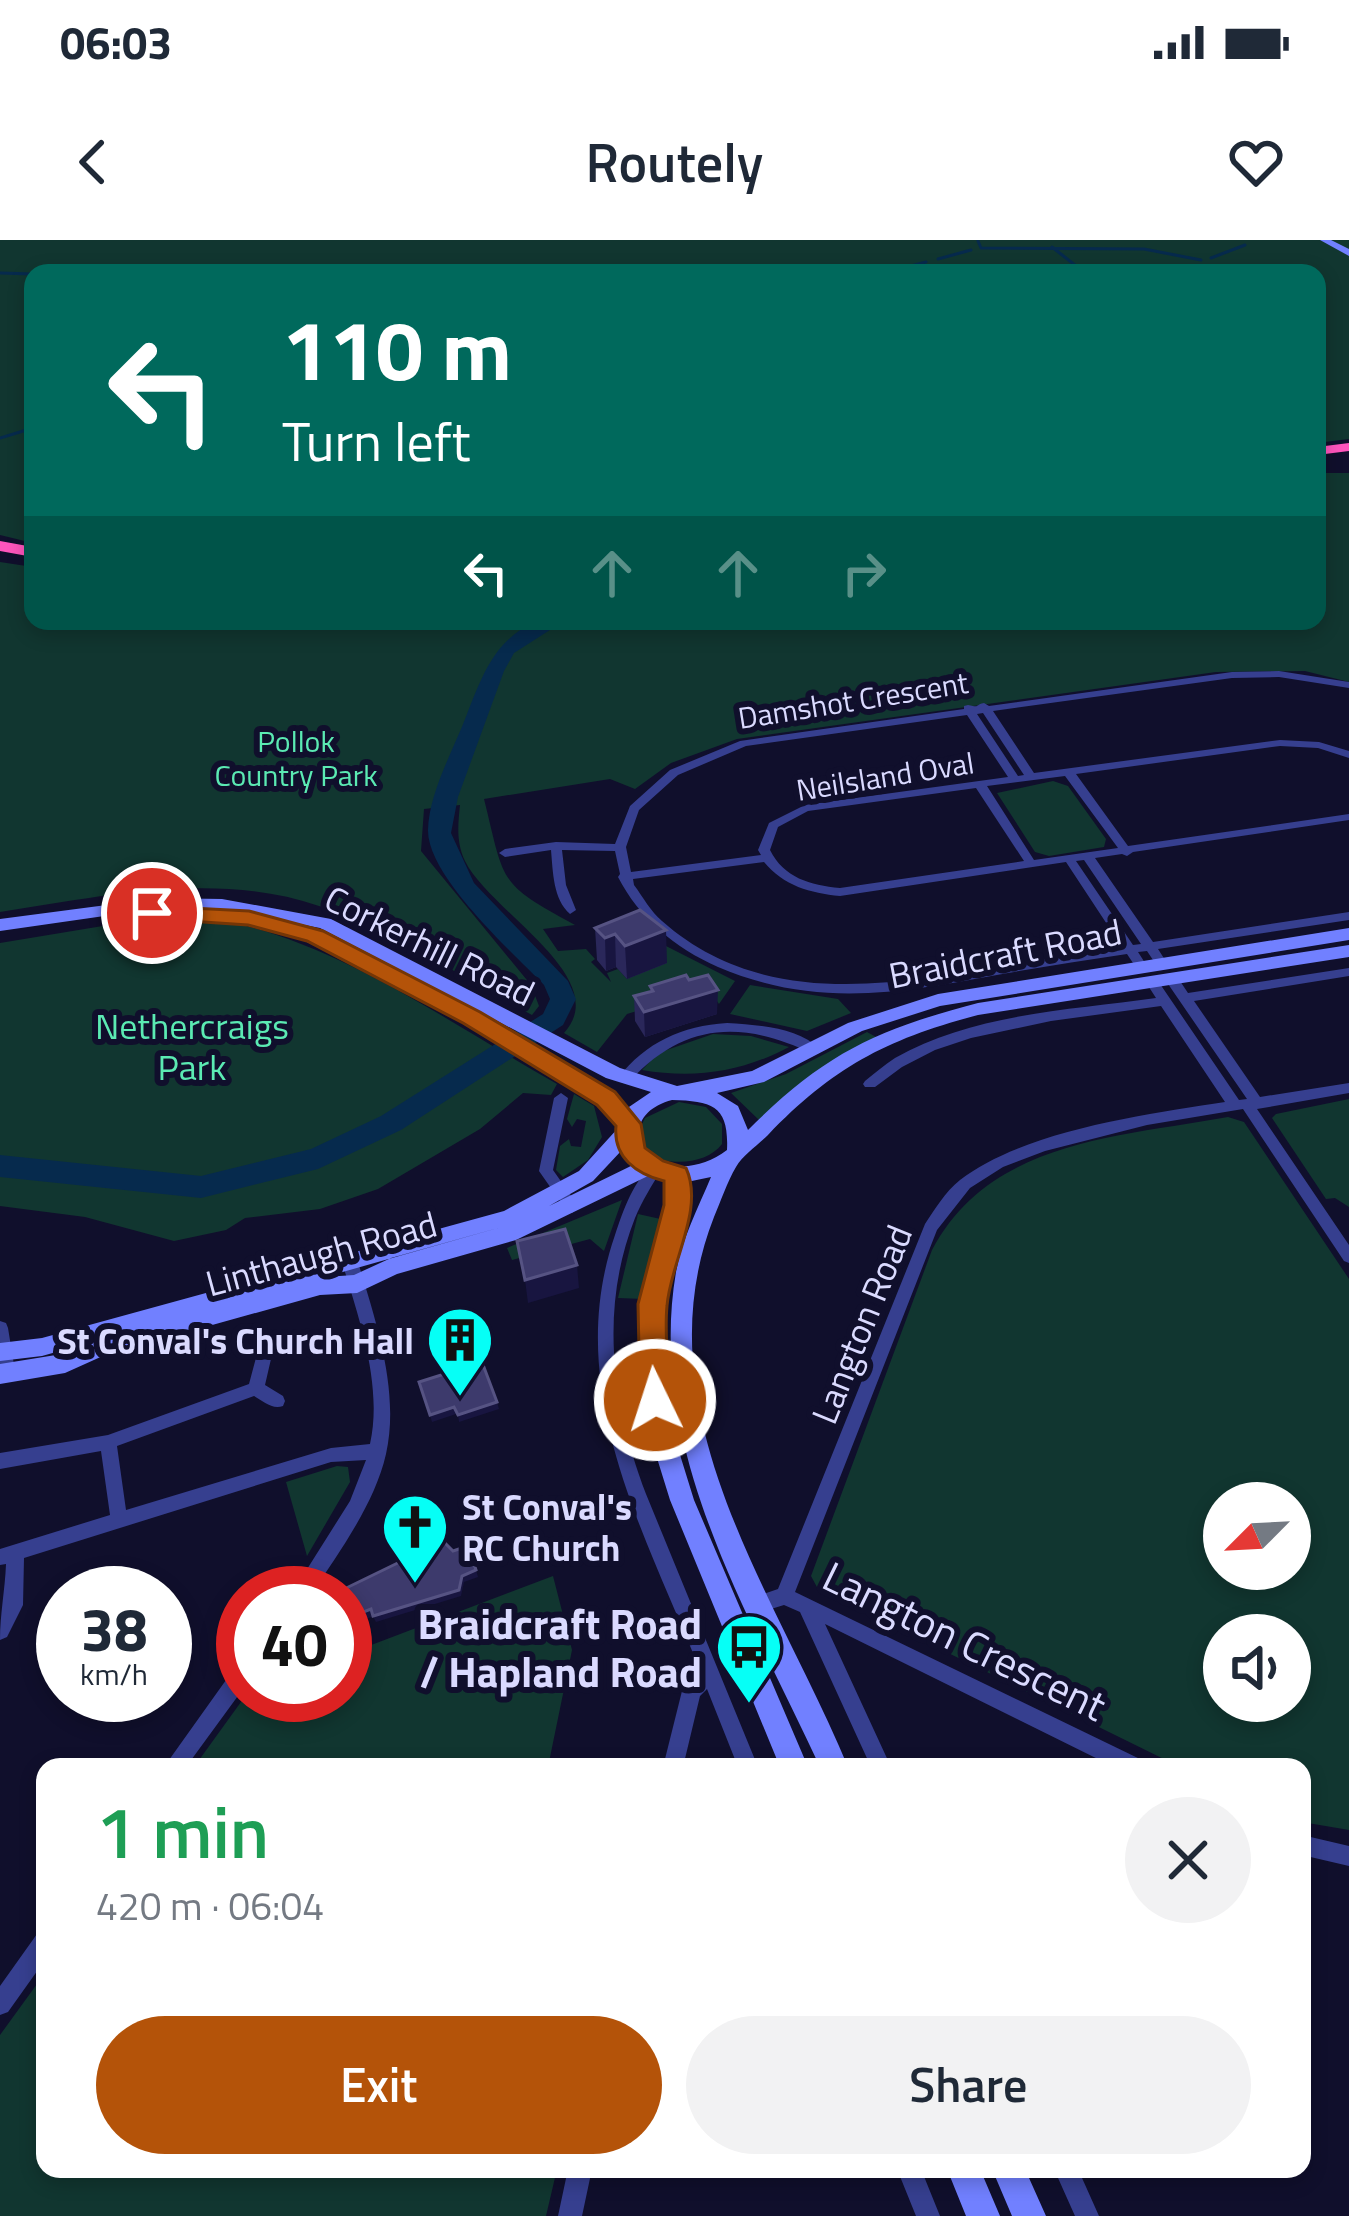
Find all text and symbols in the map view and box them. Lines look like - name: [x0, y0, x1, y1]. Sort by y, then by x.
- text: 06:03: [60, 8, 172, 76]
- text: Routely: [586, 121, 763, 203]
- icon: back: [60, 129, 126, 195]
- icon: heart: [1223, 129, 1289, 195]
- text: 110 m: [282, 285, 512, 413]
- icon: left: [84, 312, 240, 468]
- text: Turn left: [282, 400, 471, 482]
- icon: left: [453, 540, 519, 606]
- icon: ahead: [579, 540, 645, 606]
- icon: ahead: [705, 540, 771, 606]
- icon: right: [831, 540, 897, 606]
- street label: Damshot Crescent: [735, 659, 972, 741]
- park label: Pollok Country Park: [214, 718, 378, 798]
- street label: Neilsland Oval: [793, 739, 977, 813]
- pin: [101, 862, 203, 964]
- street label: Corkerhill Road: [316, 870, 544, 1020]
- icon: arrive: [119, 880, 185, 946]
- street label: Braidcraft Road: [884, 903, 1126, 1003]
- park label: Nethercraigs Park: [95, 998, 289, 1094]
- street label: Linthaugh Road: [199, 1196, 443, 1310]
- street label: Langton Road: [796, 1216, 926, 1432]
- building icon: St Conval's Church Hall: [425, 1305, 495, 1399]
- place label: St Conval's Church Hall: [57, 1313, 414, 1368]
- position arrow: [592, 1337, 718, 1463]
- place label: St Conval's RC Church: [462, 1479, 632, 1575]
- north arrow: [1203, 1482, 1311, 1590]
- map controls: [1203, 1482, 1311, 1722]
- church icon: St Conval's RC Church: [380, 1492, 450, 1586]
- street label: Langton Crescent: [813, 1544, 1118, 1736]
- speed limit sign: 40: [216, 1566, 372, 1722]
- text: 38: [80, 1583, 148, 1674]
- place label: Braidcraft Road / Hapland Road: [418, 1591, 702, 1703]
- bus stop icon: Braidcraft Road / Hapland Road: [714, 1612, 784, 1706]
- button: sound: [1203, 1614, 1311, 1722]
- text: km/h: [80, 1651, 148, 1697]
- text: 1 min: [96, 1776, 269, 1886]
- button: close: [1125, 1797, 1251, 1923]
- text: 420 m · 06:04: [96, 1876, 324, 1935]
- button: Exit: [96, 2016, 662, 2154]
- button: Share: [686, 2016, 1251, 2154]

